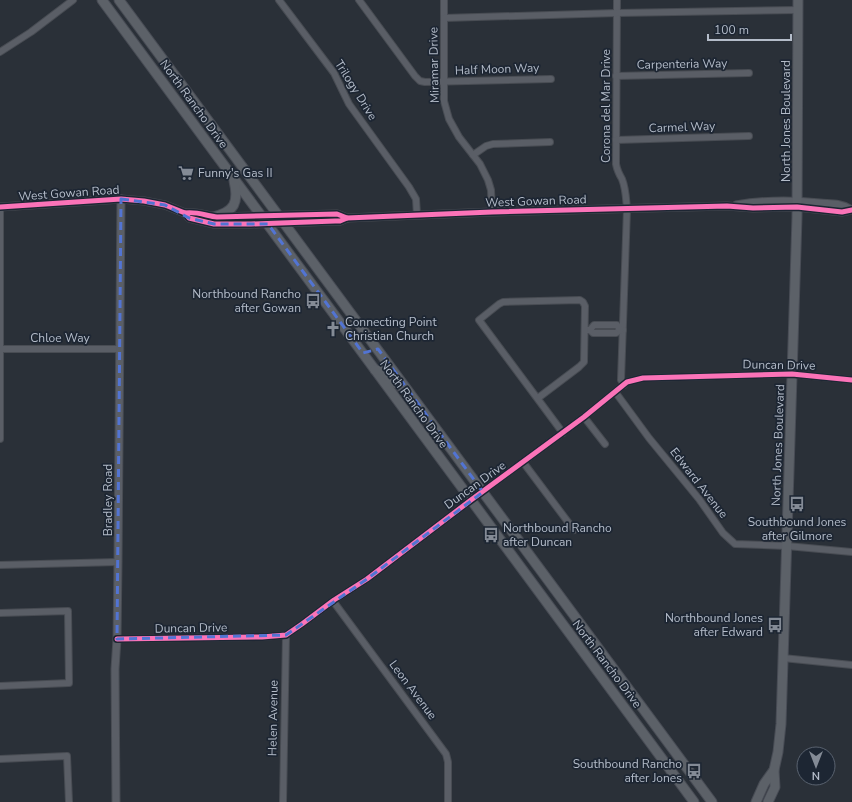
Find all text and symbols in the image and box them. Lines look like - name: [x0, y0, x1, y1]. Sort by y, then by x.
- scale bar: [708, 16, 791, 42]
- text: 100 m: [714, 22, 749, 38]
- street label: Miramar Drive: [425, 27, 443, 103]
- street label: Corona del Mar Drive: [598, 49, 614, 163]
- street label: Carpenteria Way: [636, 55, 728, 73]
- street label: North Rancho Drive: [156, 56, 232, 152]
- street label: Trilogy Drive: [331, 57, 381, 123]
- street label: Half Moon Way: [454, 60, 540, 78]
- street label: North Jones Boulevard: [778, 60, 794, 182]
- street label: Carmel Way: [648, 118, 716, 136]
- supermarket icon: Funny's Gas II: [177, 164, 195, 182]
- place label: Funny's Gas II: [198, 165, 273, 181]
- street label: West Gowan Road: [18, 181, 120, 205]
- street label: West Gowan Road: [485, 191, 587, 211]
- place label: Northbound Rancho after Gowan: [192, 286, 301, 316]
- bus stop icon: Northbound Rancho after Gowan: [304, 292, 322, 310]
- place label: Connecting Point Christian Church: [345, 314, 437, 344]
- church icon: Connecting Point Christian Church: [324, 320, 342, 338]
- street label: Chloe Way: [30, 330, 91, 346]
- street label: North Rancho Drive: [376, 356, 452, 452]
- street label: Duncan Drive: [743, 356, 815, 374]
- street label: North Jones Boulevard: [768, 384, 788, 506]
- street label: Edward Avenue: [666, 444, 732, 522]
- street label: Duncan Drive: [441, 457, 509, 513]
- street label: Bradley Road: [100, 464, 116, 536]
- bus stop icon: Southbound Jones after Gilmore: [788, 495, 806, 513]
- place label: Southbound Jones after Gilmore: [748, 514, 847, 544]
- place label: Northbound Rancho after Duncan: [503, 520, 612, 550]
- bus stop icon: Northbound Rancho after Duncan: [482, 526, 500, 544]
- place label: Northbound Jones after Edward: [665, 610, 763, 640]
- bus stop icon: Northbound Jones after Edward: [766, 616, 784, 634]
- street label: North Rancho Drive: [569, 617, 645, 711]
- street label: Duncan Drive: [155, 619, 227, 637]
- street label: Leon Avenue: [385, 657, 441, 723]
- street label: Helen Avenue: [264, 680, 282, 756]
- north arrow: [796, 746, 836, 786]
- place label: Southbound Rancho after Jones: [573, 756, 682, 786]
- bus stop icon: Southbound Rancho after Jones: [685, 762, 703, 780]
- text: N: [812, 768, 820, 783]

